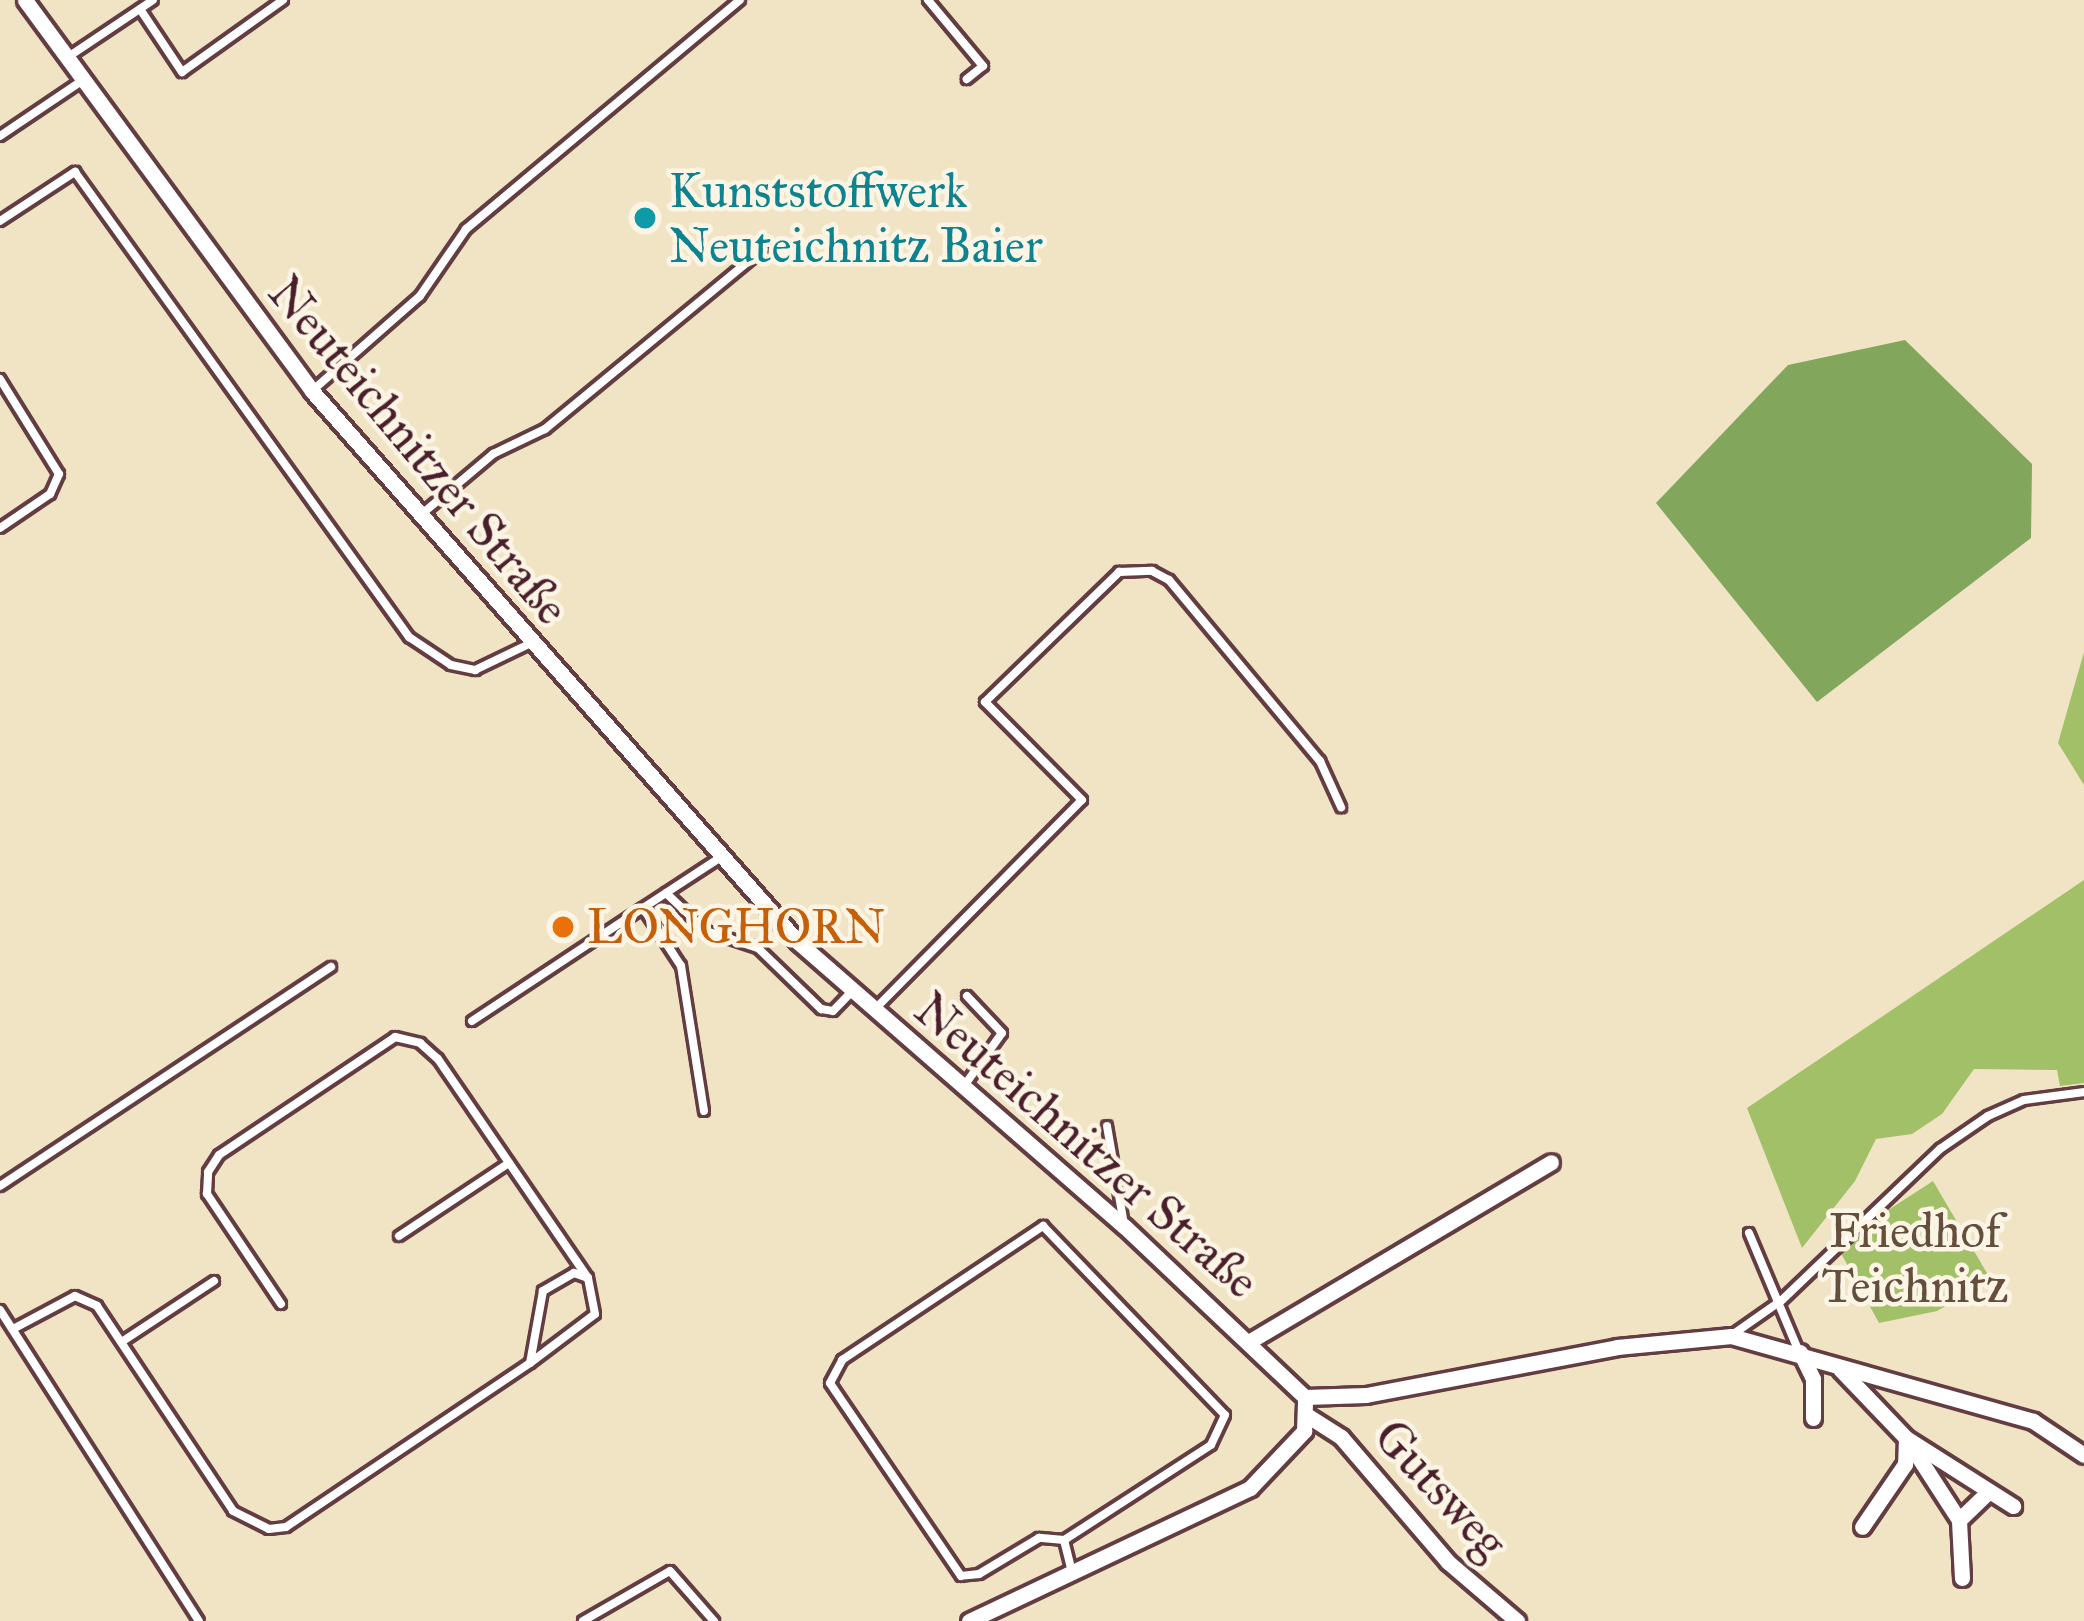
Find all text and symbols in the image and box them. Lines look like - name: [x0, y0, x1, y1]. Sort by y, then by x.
- place label: Kunststoffwerk Neuteichnitz Baier: [669, 161, 1043, 274]
- marker: Kunststoffwerk Neuteichnitz Baier: [632, 205, 658, 231]
- street label: Neuteichnitzer Straße: [257, 264, 581, 636]
- place label: LONGHORN: [587, 898, 885, 956]
- marker: LONGHORN: [550, 914, 576, 940]
- street label: Neuteichnitzer Straße: [903, 980, 1271, 1310]
- park label: Friedhof Teichnitz: [1821, 1201, 2009, 1314]
- street label: Gutsweg: [1362, 1408, 1520, 1570]

